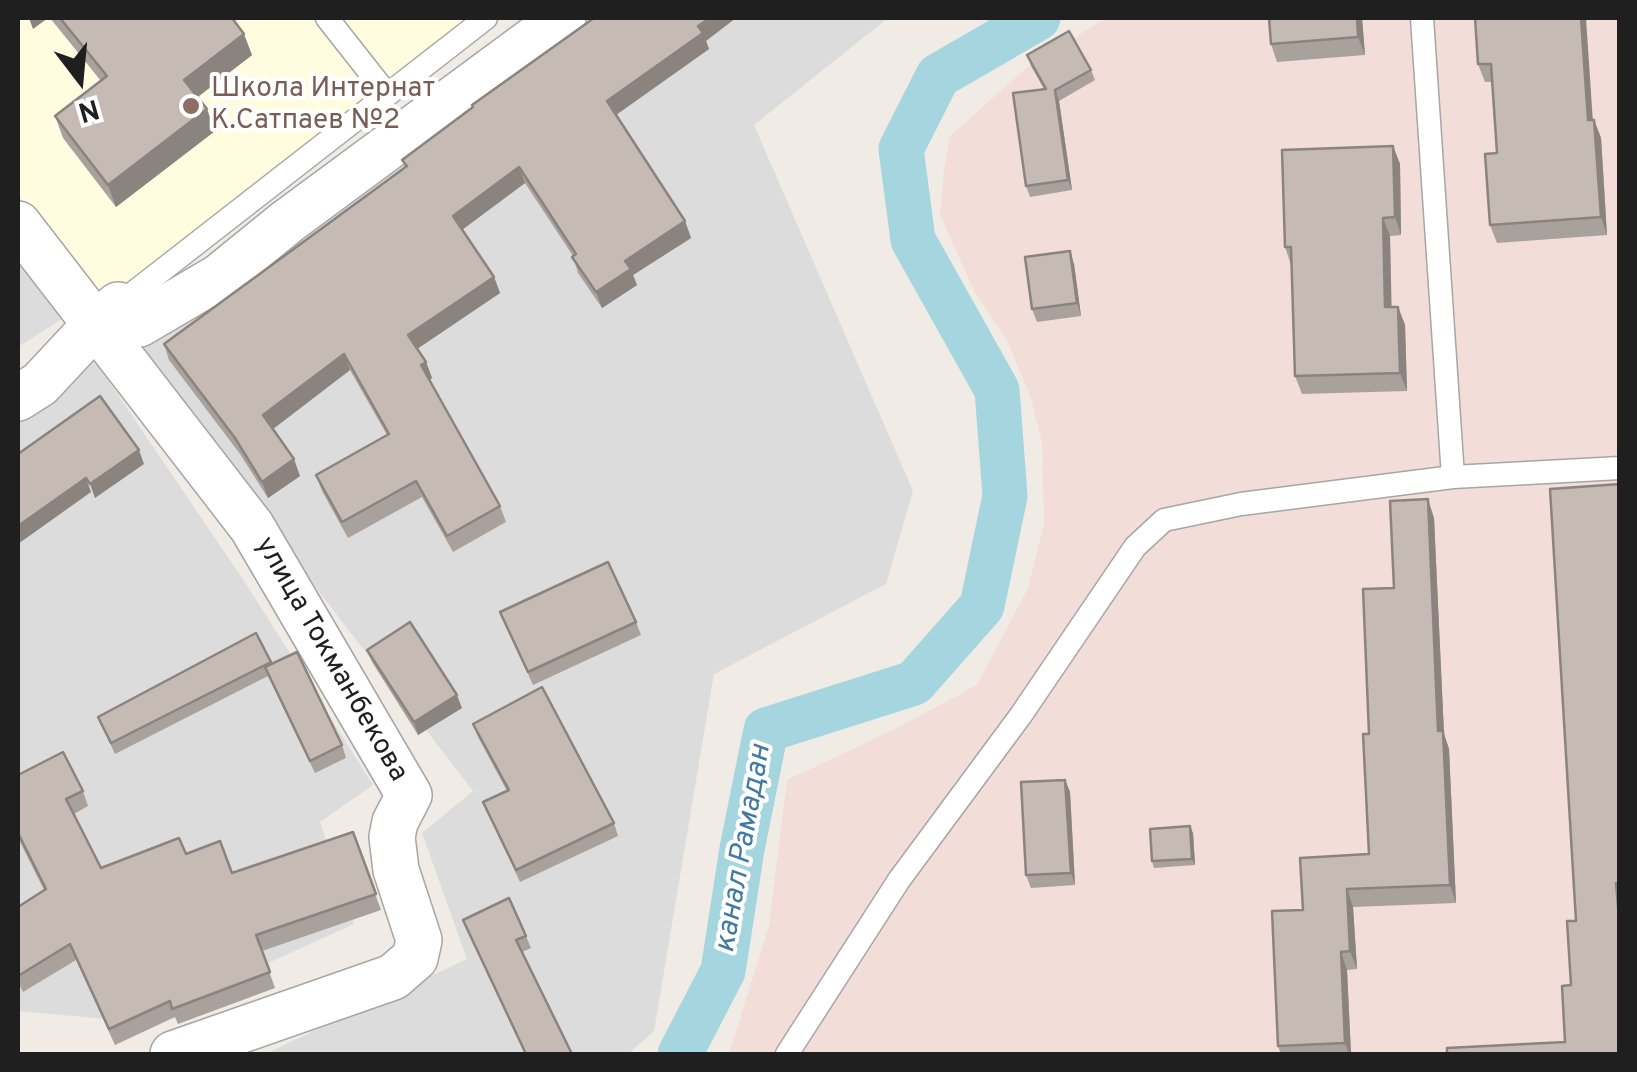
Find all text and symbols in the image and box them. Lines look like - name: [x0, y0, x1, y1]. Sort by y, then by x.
- north arrow: [30, 30, 130, 130]
- place label: Школа Интернат К.Сатпаев №2: [211, 73, 435, 139]
- text: N: [74, 89, 103, 129]
- marker: Школа Интернат К.Сатпаев №2: [180, 95, 202, 117]
- street label: улица Токманбекова: [246, 532, 414, 788]
- water label: канал Рамадан: [709, 742, 781, 956]

